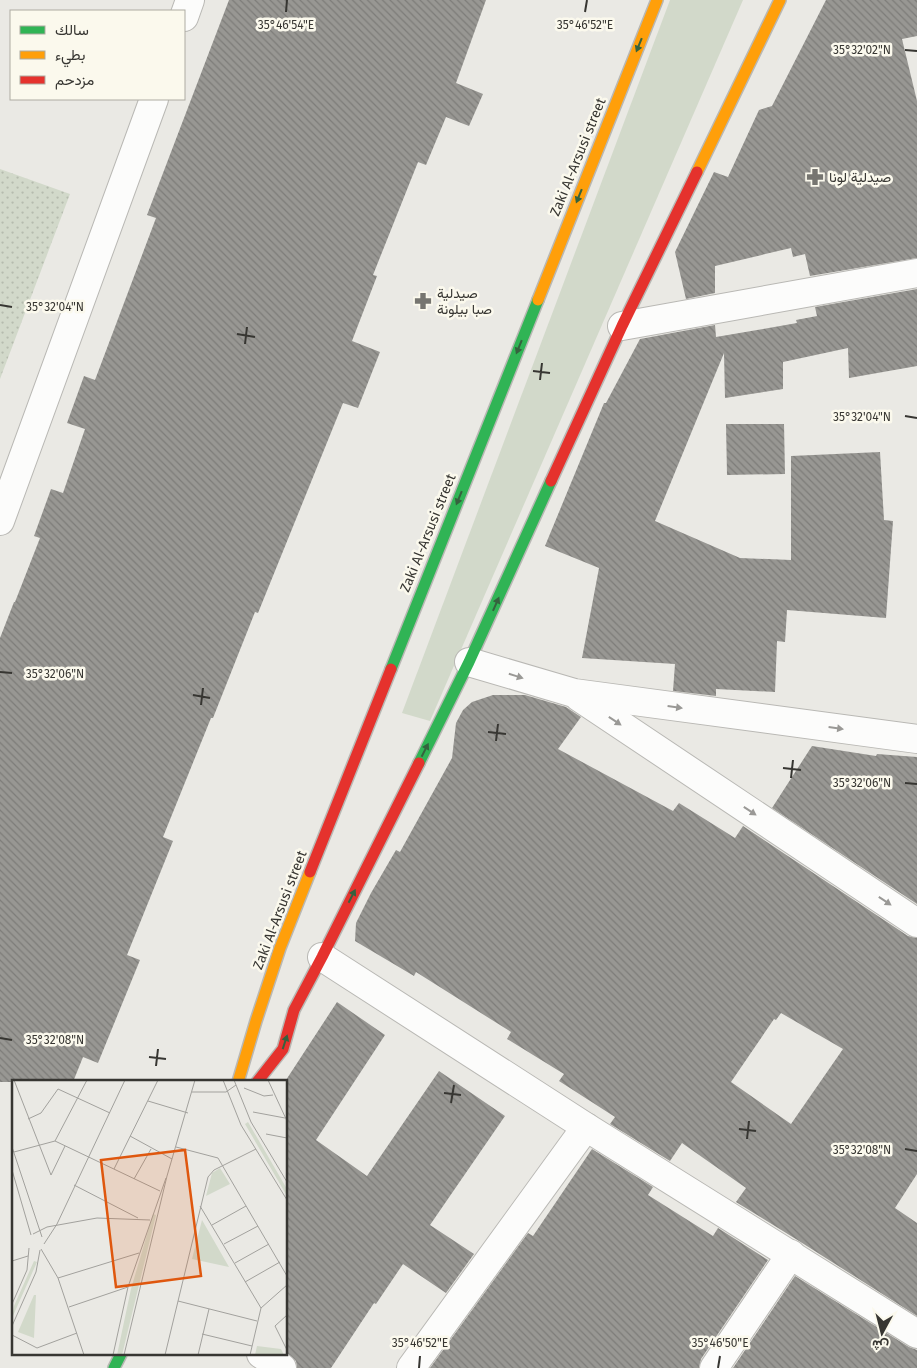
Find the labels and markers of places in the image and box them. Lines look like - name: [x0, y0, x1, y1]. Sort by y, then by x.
- pharmacy icon: صيدلية لونا: [805, 167, 825, 187]
- place label: صيدلية لونا: [829, 169, 892, 186]
- place label: صيدلية صبا بيلونة: [437, 285, 492, 318]
- pharmacy icon: صيدلية صبا بيلونة: [413, 291, 433, 311]

